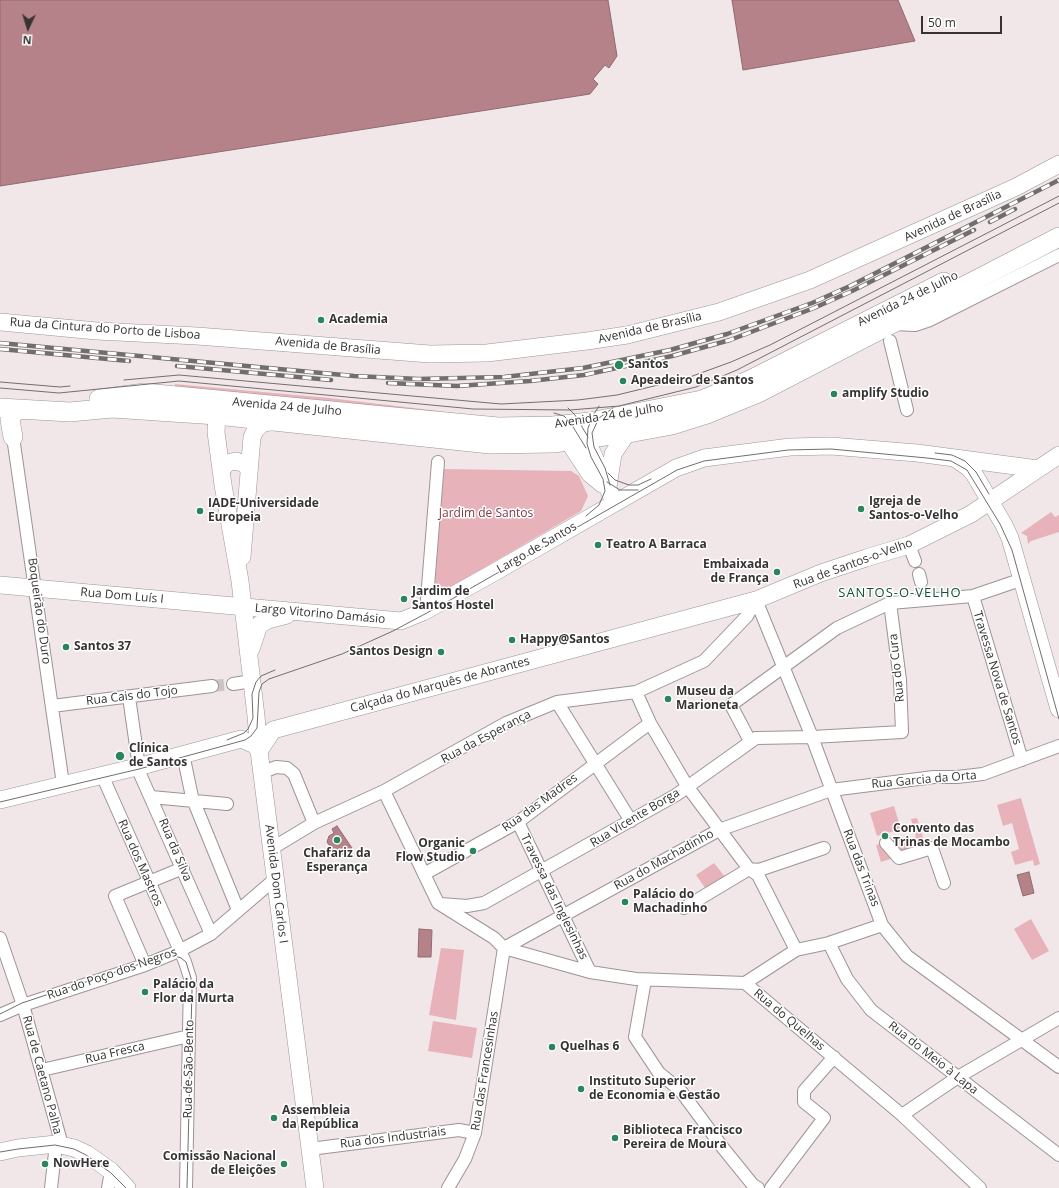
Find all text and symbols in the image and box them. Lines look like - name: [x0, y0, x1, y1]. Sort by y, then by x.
- north arrow: [8, 8, 48, 48]
- scale bar: [923, 8, 1004, 34]
- text: 50 m: [928, 14, 956, 31]
- text: N: [22, 33, 32, 48]
- street label: Avenida de Brasília: [902, 187, 1004, 245]
- street label: Avenida 24 de Julho: [855, 268, 961, 330]
- street label: Avenida de Brasília: [597, 309, 703, 347]
- place label: Academia: [329, 313, 388, 327]
- street label: Rua da Cintura do Porto de Lisboa: [9, 315, 201, 343]
- marker: Academia: [316, 315, 326, 325]
- street label: Avenida de Brasília: [275, 334, 381, 358]
- place label: Santos: [628, 358, 668, 372]
- marker: Santos: [613, 359, 625, 371]
- place label: Apeadeiro de Santos: [631, 374, 754, 388]
- marker: Apeadeiro de Santos: [618, 376, 628, 386]
- place label: amplify Studio: [842, 387, 929, 401]
- marker: amplify Studio: [829, 389, 839, 399]
- street label: Avenida 24 de Julho: [232, 395, 342, 419]
- street label: Avenida 24 de Julho: [554, 400, 664, 432]
- place label: Igreja de Santos-o-Velho: [869, 495, 958, 523]
- place label: IADE-Universidade Europeia: [208, 497, 319, 525]
- marker: Igreja de Santos-o-Velho: [856, 504, 866, 514]
- marker: IADE-Universidade Europeia: [195, 506, 205, 516]
- park label: Jardim de Santos: [439, 507, 533, 521]
- street label: Largo de Santos: [495, 519, 579, 577]
- street label: Rua de Santos-o-Velho: [791, 536, 915, 592]
- place label: Teatro A Barraca: [606, 538, 707, 552]
- marker: Teatro A Barraca: [593, 540, 603, 550]
- street label: Boqueirão do Duro: [24, 557, 54, 665]
- place label: Embaixada de França: [703, 558, 769, 586]
- marker: Embaixada de França: [772, 567, 782, 577]
- street label: Rua Dom Luís I: [80, 585, 164, 607]
- place label: Jardim de Santos Hostel: [412, 585, 494, 613]
- district label: SANTOS-O-VELHO: [838, 585, 962, 601]
- marker: Jardim de Santos Hostel: [399, 594, 409, 604]
- street label: Largo Vitorino Damásio: [254, 601, 386, 627]
- street label: Travessa Nova de Santos: [970, 609, 1024, 747]
- place label: Happy@Santos: [520, 633, 610, 647]
- street label: Rua do Cura: [886, 633, 908, 703]
- marker: Happy@Santos: [507, 635, 517, 645]
- place label: Santos 37: [74, 640, 131, 654]
- marker: Santos 37: [61, 642, 71, 652]
- place label: Santos Design: [349, 645, 433, 659]
- marker: Santos Design: [436, 647, 446, 657]
- street label: Calçada do Marquês de Abrantes: [349, 654, 531, 716]
- street label: Rua Cais do Tojo: [85, 683, 179, 709]
- place label: Museu da Marioneta: [676, 685, 739, 713]
- marker: Museu da Marioneta: [663, 694, 673, 704]
- street label: Rua da Esperança: [439, 707, 533, 767]
- place label: Clínica de Santos: [129, 742, 187, 770]
- marker: Clínica de Santos: [114, 750, 126, 762]
- street label: Rua Garcia da Orta: [871, 768, 977, 792]
- street label: Rua das Madres: [500, 771, 580, 835]
- street label: Rua Vicente Borga: [588, 786, 682, 850]
- street label: Rua da Silva: [155, 816, 195, 884]
- street label: Rua dos Mastros: [114, 817, 166, 909]
- place label: Convento das Trinas de Mocambo: [893, 822, 1010, 850]
- street label: Avenida Dom Carlos I: [262, 824, 290, 944]
- street label: Rua do Machadinho: [612, 827, 716, 893]
- street label: Rua das Trinas: [840, 827, 882, 909]
- marker: Convento das Trinas de Mocambo: [880, 831, 890, 841]
- street label: Travessa das Inglesinhas: [517, 832, 591, 962]
- marker: Chafariz da Esperança: [332, 835, 342, 845]
- place label: Organic Flow Studio: [396, 837, 465, 865]
- marker: Organic Flow Studio: [468, 846, 478, 856]
- place label: Chafariz da Esperança: [303, 847, 371, 875]
- place label: Palácio do Machadinho: [633, 888, 707, 916]
- marker: Palácio do Machadinho: [620, 897, 630, 907]
- street label: Rua do Poço dos Negros: [45, 945, 179, 1003]
- place label: Palácio da Flor da Murta: [153, 978, 234, 1006]
- street label: Rua do Quelhas: [750, 986, 828, 1054]
- marker: Palácio da Flor da Murta: [140, 987, 150, 997]
- street label: Rua das Francesinhas: [468, 1010, 502, 1132]
- street label: Rua de Caetano Palha: [19, 1014, 65, 1136]
- street label: Rua do Meio à Lapa: [885, 1019, 981, 1097]
- street label: Rua de São Bento: [181, 1020, 197, 1118]
- street label: Rua Fresca: [84, 1039, 146, 1067]
- place label: Quelhas 6: [560, 1040, 619, 1054]
- marker: Quelhas 6: [547, 1042, 557, 1052]
- place label: Instituto Superior de Economia e Gestão: [589, 1075, 720, 1103]
- marker: Instituto Superior de Economia e Gestão: [576, 1084, 586, 1094]
- place label: Assembleia da República: [282, 1104, 359, 1132]
- marker: Assembleia da República: [269, 1113, 279, 1123]
- street label: Rua dos Industriais: [339, 1124, 447, 1152]
- place label: Biblioteca Francisco Pereira de Moura: [623, 1124, 742, 1152]
- marker: Biblioteca Francisco Pereira de Moura: [610, 1133, 620, 1143]
- place label: Comissão Nacional de Eleições: [163, 1150, 276, 1178]
- place label: NowHere: [53, 1157, 109, 1171]
- marker: NowHere: [40, 1159, 50, 1169]
- marker: Comissão Nacional de Eleições: [279, 1159, 289, 1169]

